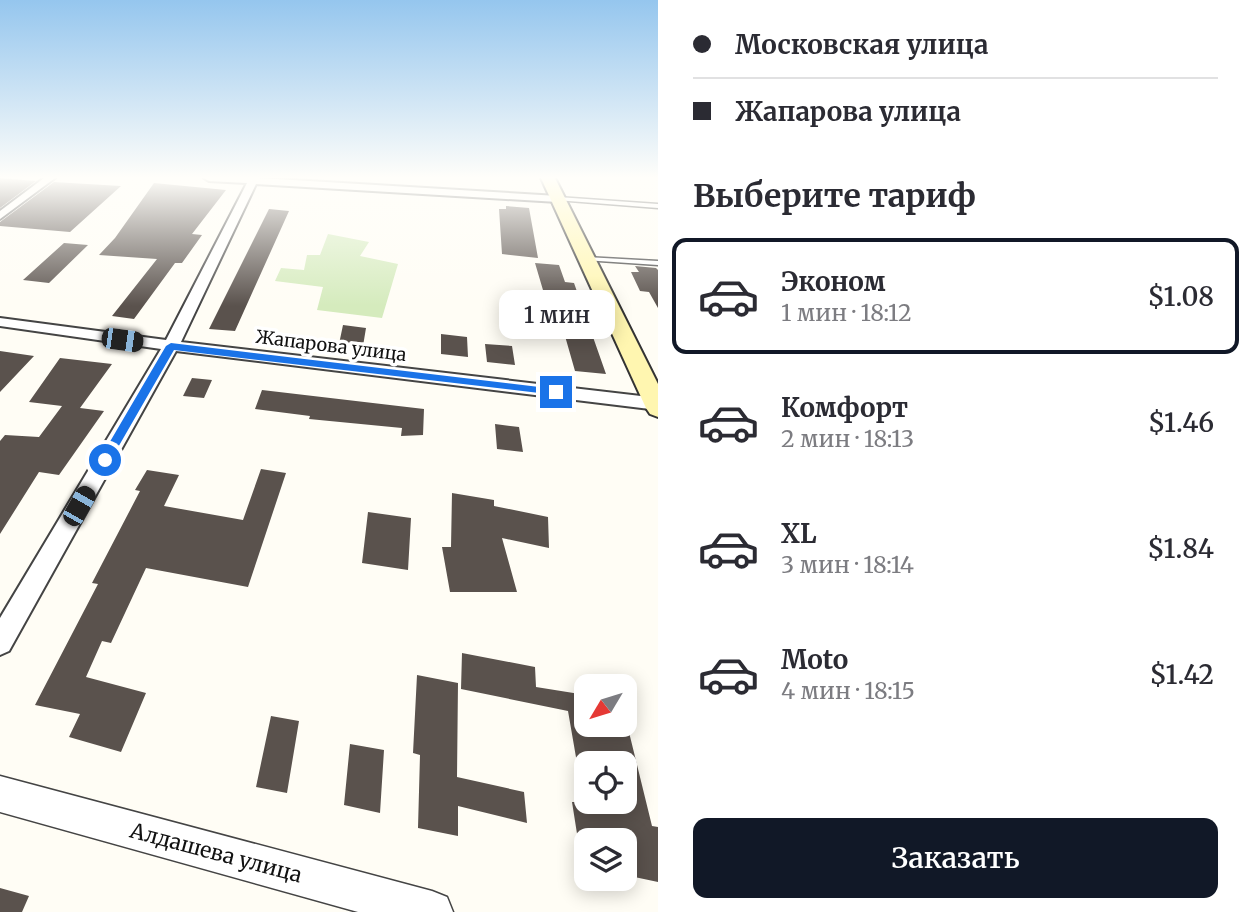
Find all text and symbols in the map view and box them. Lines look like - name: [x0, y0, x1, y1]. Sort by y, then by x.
- text: Московская улица: [735, 28, 989, 61]
- text: Жапарова улица: [735, 95, 961, 128]
- text: Выберите тариф: [693, 176, 976, 216]
- icon: car: [697, 265, 760, 328]
- text: Эконом: [781, 265, 886, 298]
- text: $1.08: [1147, 280, 1214, 313]
- callout: 1 мин: [498, 290, 614, 340]
- text: 1 мин · 18:12: [781, 298, 912, 327]
- text: 1 мин: [524, 300, 590, 329]
- street label: Жапарова улица: [254, 325, 408, 366]
- car: [100, 327, 145, 353]
- route end: [540, 376, 572, 408]
- icon: car: [697, 391, 760, 454]
- text: Комфорт: [781, 391, 908, 424]
- text: $1.46: [1148, 406, 1214, 439]
- text: 2 мин · 18:13: [781, 424, 914, 453]
- route start: [89, 444, 121, 476]
- car: [60, 483, 99, 529]
- icon: car: [697, 517, 760, 580]
- text: XL: [781, 517, 817, 550]
- text: $1.84: [1147, 532, 1214, 565]
- text: 3 мин · 18:14: [781, 550, 914, 579]
- icon: car: [697, 643, 760, 706]
- text: Moto: [781, 643, 848, 676]
- text: $1.42: [1149, 658, 1214, 691]
- north arrow: [574, 674, 637, 737]
- map controls: [574, 674, 637, 891]
- text: 4 мин · 18:15: [781, 676, 915, 705]
- button: locate: [574, 751, 637, 814]
- street label: Алдашева улица: [126, 816, 305, 888]
- button: Заказать: [693, 818, 1218, 898]
- button: layers: [574, 828, 637, 891]

